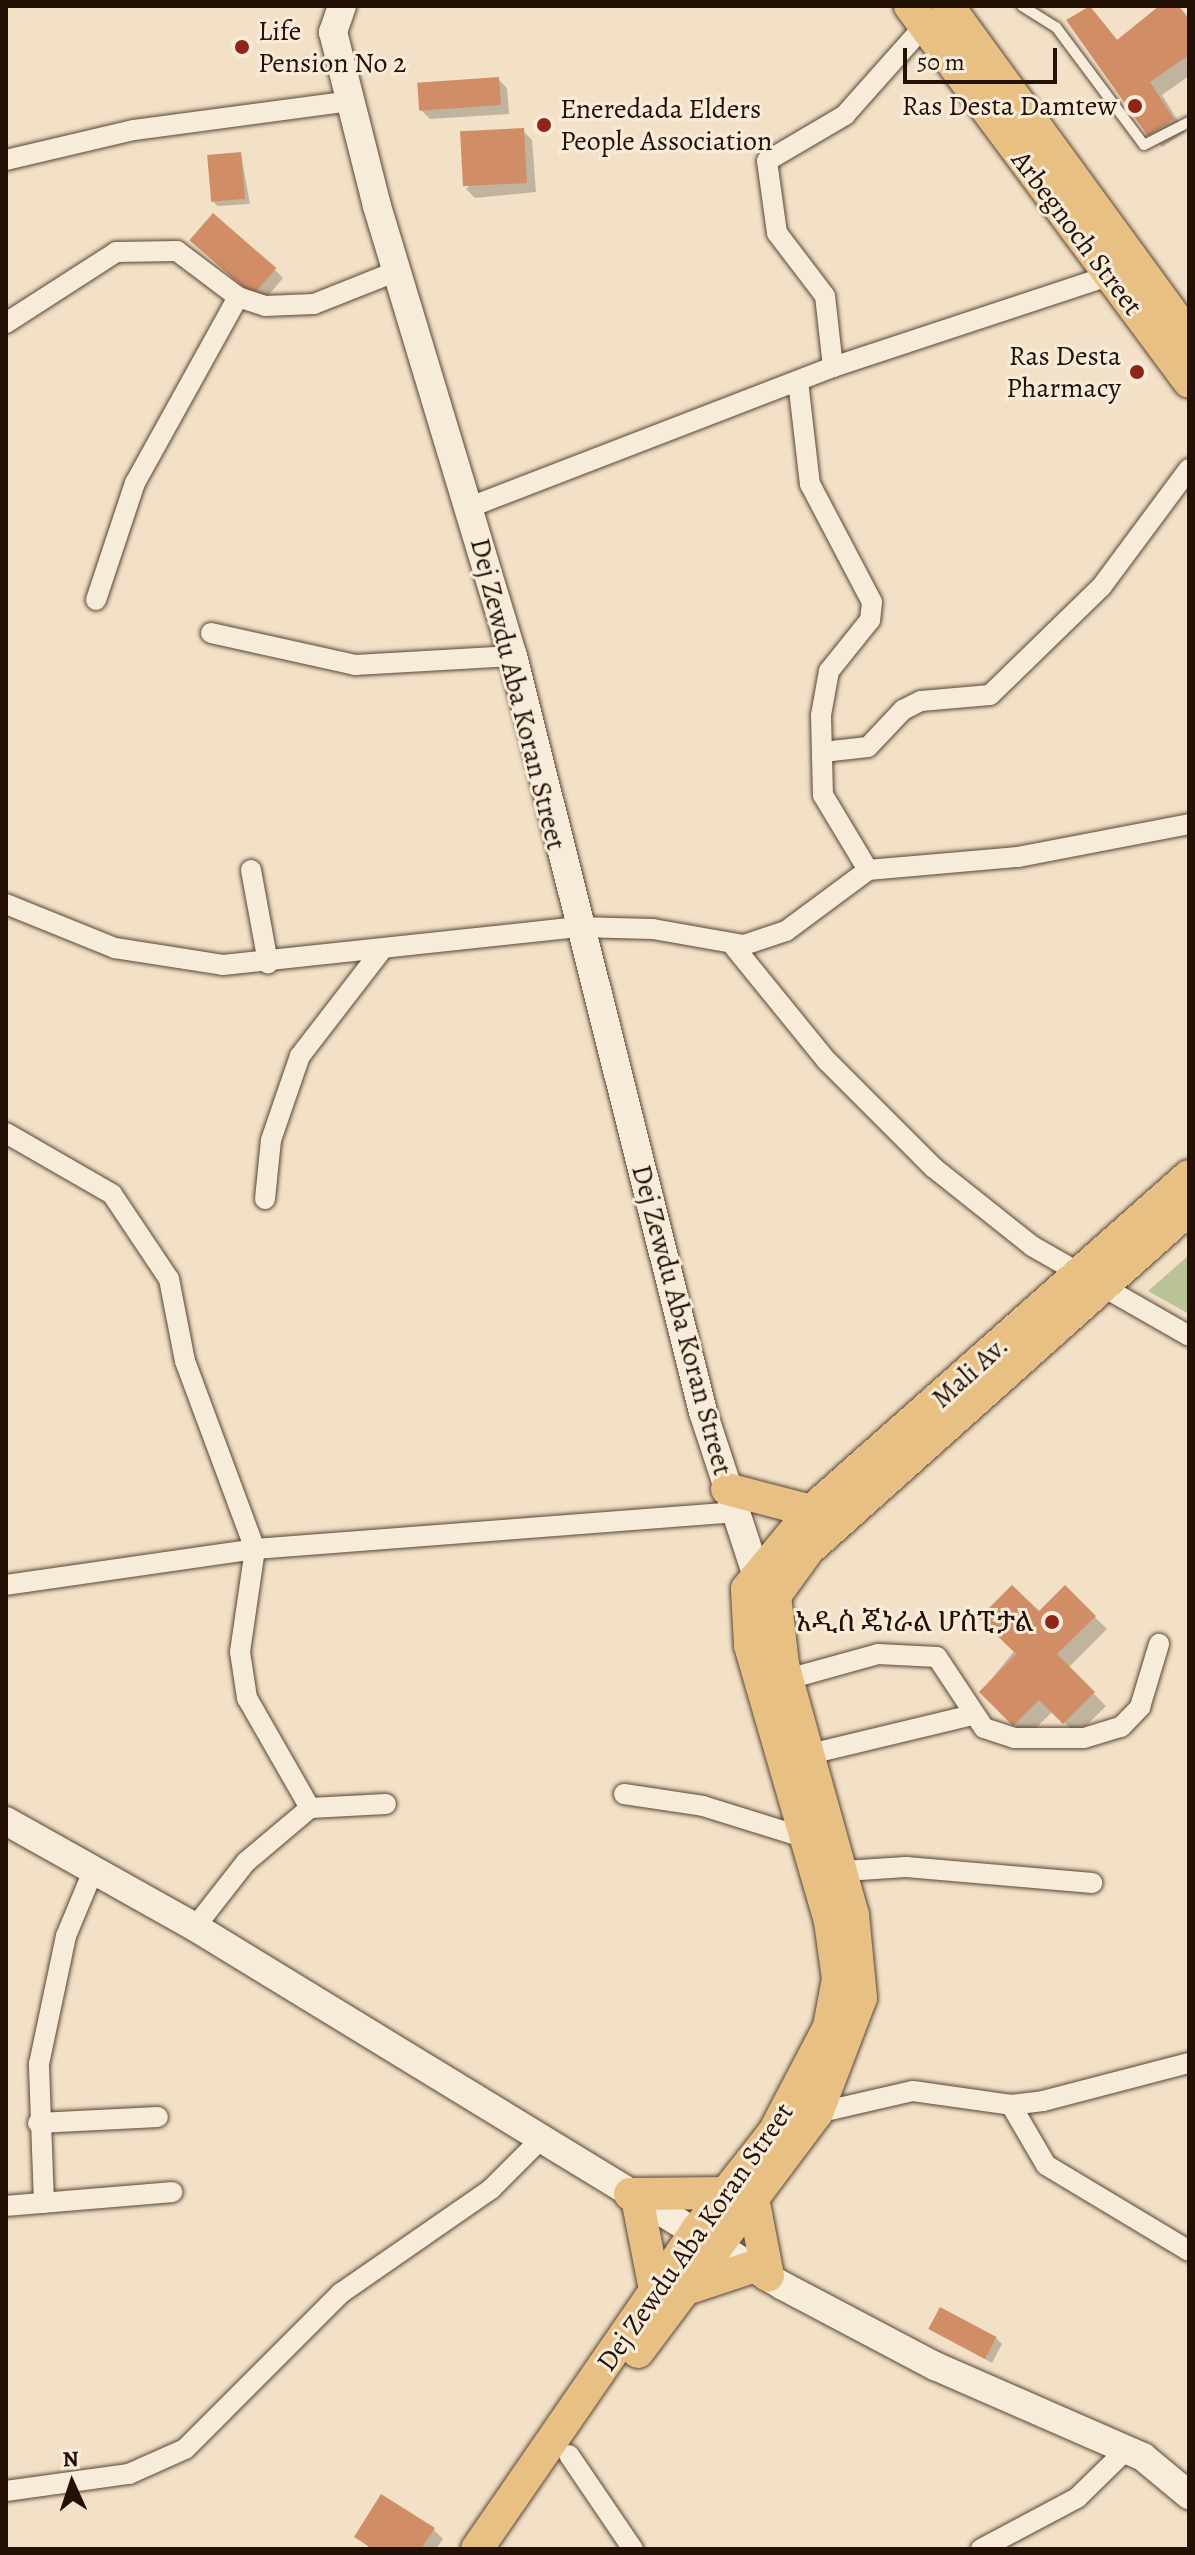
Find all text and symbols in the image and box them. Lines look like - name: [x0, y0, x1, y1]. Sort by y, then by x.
- place label: Life Pension No 2: [258, 14, 406, 80]
- scale bar: [907, 32, 1061, 82]
- marker: Life Pension No 2: [233, 38, 251, 56]
- text: 50 m: [917, 46, 965, 78]
- place label: Ras Desta Damtew: [902, 89, 1117, 123]
- place label: Eneredada Elders People Association: [560, 92, 772, 158]
- marker: Ras Desta Damtew: [1124, 95, 1146, 117]
- marker: Eneredada Elders People Association: [535, 116, 553, 134]
- street label: Arbegnoch Street: [1004, 144, 1150, 322]
- place label: Ras Desta Pharmacy: [1006, 339, 1121, 405]
- marker: Ras Desta Pharmacy: [1128, 363, 1146, 381]
- street label: Dej Zewdu Aba Koran Street: [463, 535, 573, 853]
- street label: Dej Zewdu Aba Koran Street: [624, 1161, 740, 1479]
- street label: Mali Av.: [925, 1329, 1015, 1415]
- place label: አዲስ ጄነራል ሆስፒታል: [796, 1605, 1034, 1639]
- marker: አዲስ ጄነራል ሆስፒታል: [1041, 1611, 1063, 1633]
- street label: Dej Zewdu Aba Koran Street: [589, 2096, 801, 2378]
- north arrow: [32, 2443, 112, 2523]
- text: N: [62, 2444, 80, 2474]

